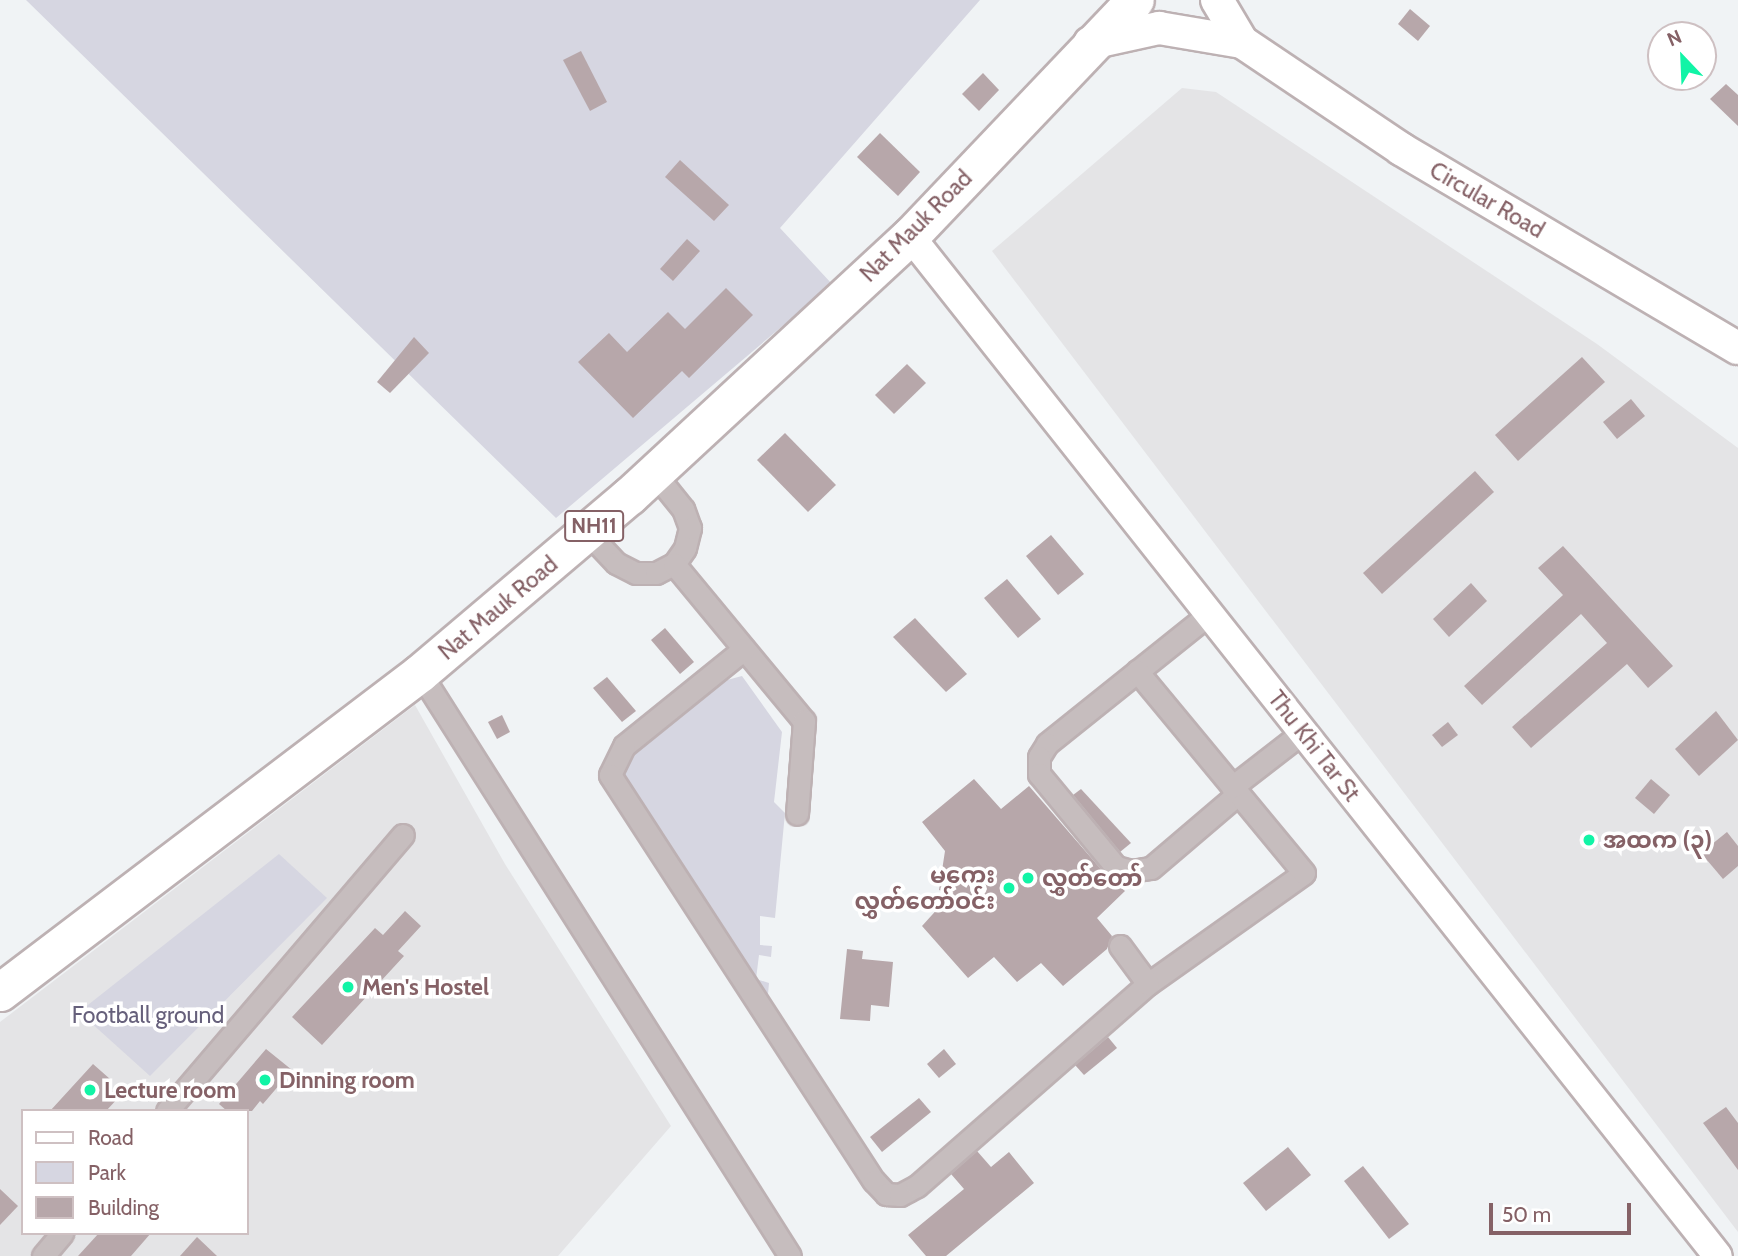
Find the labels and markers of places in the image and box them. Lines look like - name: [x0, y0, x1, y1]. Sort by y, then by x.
- place label: အထက (၃): [1603, 826, 1712, 854]
- marker: အထက (၃): [1581, 832, 1597, 848]
- place label: မကွေး လွှတ်တော်ဝင်း: [854, 861, 995, 915]
- place label: လွှတ်တော်: [1042, 864, 1142, 892]
- marker: လွှတ်တော်: [1020, 870, 1036, 886]
- marker: မကွေး လွှတ်တော်ဝင်း: [1001, 880, 1017, 896]
- place label: Men's Hostel: [362, 973, 489, 1001]
- marker: Men's Hostel: [340, 979, 356, 995]
- place label: Dinning room: [279, 1066, 415, 1094]
- marker: Dinning room: [257, 1072, 273, 1088]
- place label: Lecture room: [104, 1076, 236, 1104]
- marker: Lecture room: [82, 1082, 98, 1098]

